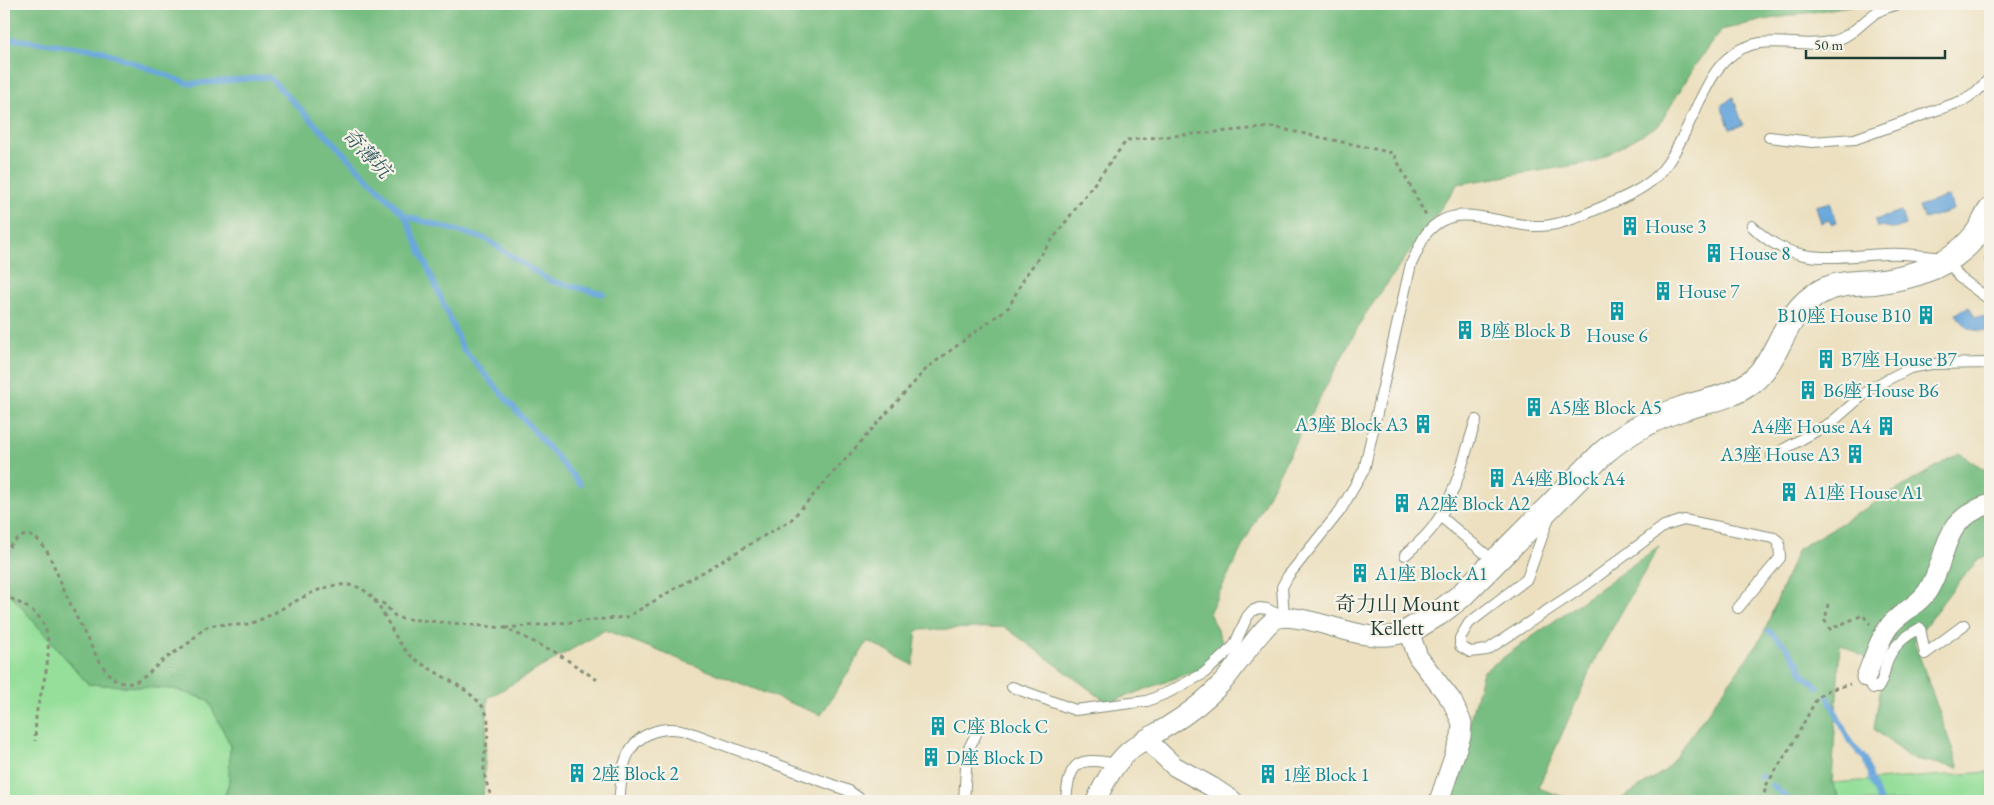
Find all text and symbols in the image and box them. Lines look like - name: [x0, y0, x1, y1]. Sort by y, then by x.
- scale bar: [1806, 28, 1945, 60]
- text: 50 m: [1814, 35, 1843, 54]
- water label: 奇薄坑: [337, 122, 399, 186]
- place label: House 3: [1645, 214, 1706, 239]
- building icon: House 3: [1619, 215, 1641, 237]
- place label: House 8: [1729, 241, 1790, 266]
- building icon: House 8: [1703, 242, 1725, 264]
- place label: House 7: [1678, 279, 1740, 304]
- building icon: House 7: [1652, 280, 1674, 302]
- building icon: House 6: [1606, 300, 1628, 322]
- place label: B10座 House B10: [1777, 303, 1911, 328]
- building icon: B10座 House B10: [1915, 304, 1937, 326]
- place label: B座 Block B: [1480, 318, 1571, 343]
- building icon: B座 Block B: [1454, 319, 1476, 341]
- place label: House 6: [1586, 323, 1648, 348]
- place label: B7座 House B7: [1841, 347, 1957, 372]
- building icon: B7座 House B7: [1815, 348, 1837, 370]
- place label: B6座 House B6: [1823, 378, 1939, 403]
- building icon: B6座 House B6: [1797, 379, 1819, 401]
- place label: A5座 Block A5: [1548, 395, 1662, 420]
- building icon: A5座 Block A5: [1523, 396, 1545, 418]
- place label: A3座 Block A3: [1294, 412, 1408, 437]
- building icon: A3座 Block A3: [1412, 413, 1434, 435]
- place label: A4座 House A4: [1751, 414, 1872, 439]
- building icon: A4座 House A4: [1875, 415, 1897, 437]
- place label: A3座 House A3: [1720, 442, 1840, 467]
- building icon: A3座 House A3: [1844, 443, 1866, 465]
- place label: A4座 Block A4: [1511, 466, 1626, 491]
- building icon: A4座 Block A4: [1486, 467, 1508, 489]
- place label: A1座 House A1: [1803, 480, 1924, 505]
- building icon: A1座 House A1: [1778, 481, 1800, 503]
- place label: A2座 Block A2: [1416, 491, 1530, 516]
- building icon: A2座 Block A2: [1391, 492, 1413, 514]
- place label: A1座 Block A1: [1374, 561, 1488, 586]
- building icon: A1座 Block A1: [1349, 562, 1371, 584]
- district label: 奇力山 Mount Kellett: [1335, 590, 1460, 641]
- place label: C座 Block C: [953, 714, 1048, 739]
- building icon: C座 Block C: [927, 715, 949, 737]
- place label: D座 Block D: [946, 745, 1043, 770]
- building icon: D座 Block D: [920, 746, 942, 768]
- place label: 2座 Block 2: [592, 761, 679, 786]
- building icon: 2座 Block 2: [566, 762, 588, 784]
- place label: 1座 Block 1: [1283, 762, 1370, 787]
- building icon: 1座 Block 1: [1257, 763, 1279, 785]

